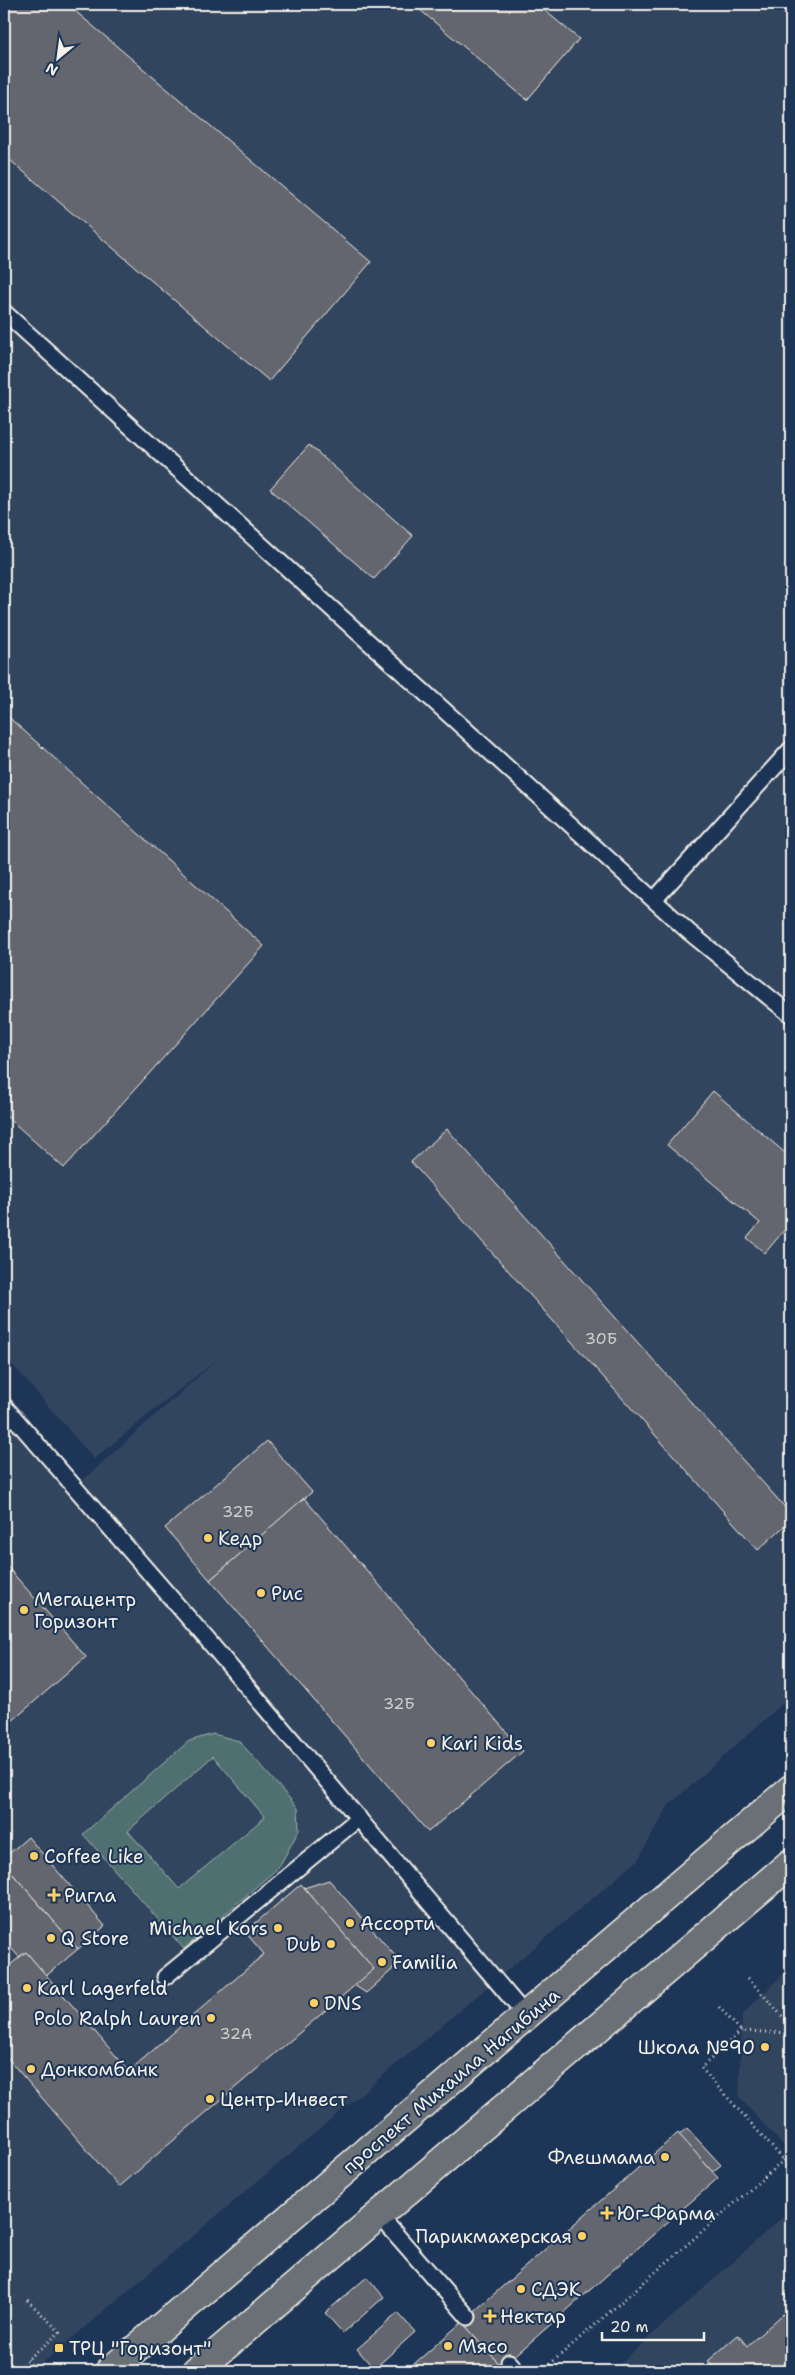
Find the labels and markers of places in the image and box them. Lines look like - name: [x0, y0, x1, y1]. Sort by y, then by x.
- place label: Кедр: [218, 1526, 262, 1551]
- marker: Кедр: [202, 1532, 214, 1544]
- place label: Рис: [271, 1581, 303, 1606]
- place label: Мегацентр Горизонт: [34, 1587, 136, 1634]
- marker: Рис: [255, 1587, 267, 1599]
- marker: Мегацентр Горизонт: [18, 1604, 30, 1616]
- place label: Kari Kids: [441, 1731, 523, 1756]
- marker: Kari Kids: [425, 1737, 437, 1749]
- place label: Coffee Like: [44, 1844, 144, 1869]
- marker: Coffee Like: [28, 1850, 40, 1862]
- place label: Ригла: [64, 1883, 117, 1908]
- marker: Ригла: [48, 1889, 60, 1901]
- place label: Ассорти: [360, 1911, 436, 1936]
- place label: Michael Kors: [149, 1916, 268, 1941]
- marker: Ассорти: [344, 1917, 356, 1929]
- marker: Michael Kors: [272, 1922, 284, 1934]
- place label: Q Store: [61, 1926, 129, 1951]
- marker: Q Store: [45, 1932, 57, 1944]
- place label: Dub: [286, 1932, 321, 1957]
- marker: Dub: [325, 1938, 337, 1950]
- place label: Familia: [392, 1950, 458, 1975]
- marker: Familia: [376, 1956, 388, 1968]
- place label: Karl Lagerfeld: [37, 1976, 167, 2001]
- marker: Karl Lagerfeld: [21, 1982, 33, 1994]
- place label: DNS: [324, 1991, 361, 2016]
- marker: DNS: [308, 1997, 320, 2009]
- place label: Polo Ralph Lauren: [34, 2006, 201, 2031]
- marker: Polo Ralph Lauren: [205, 2012, 217, 2024]
- place label: Школа №90: [638, 2035, 755, 2060]
- marker: Школа №90: [759, 2041, 771, 2053]
- place label: Донкомбанк: [41, 2057, 158, 2082]
- marker: Донкомбанк: [25, 2063, 37, 2075]
- place label: Центр-Инвест: [220, 2087, 348, 2112]
- marker: Центр-Инвест: [204, 2093, 216, 2105]
- place label: Флешмама: [548, 2145, 655, 2170]
- marker: Флешмама: [659, 2151, 671, 2163]
- place label: Юг-Фарма: [617, 2201, 715, 2226]
- marker: Юг-Фарма: [601, 2207, 613, 2219]
- place label: Парикмахерская: [415, 2224, 572, 2249]
- marker: Парикмахерская: [576, 2230, 588, 2242]
- place label: СДЭК: [531, 2277, 581, 2302]
- marker: СДЭК: [515, 2283, 527, 2295]
- place label: Нектар: [500, 2304, 566, 2329]
- marker: Нектар: [484, 2310, 496, 2322]
- place label: Мясо: [458, 2334, 508, 2359]
- place label: ТРЦ "Горизонт": [69, 2336, 212, 2361]
- marker: Мясо: [442, 2340, 454, 2352]
- marker: ТРЦ "Горизонт": [53, 2342, 65, 2354]

